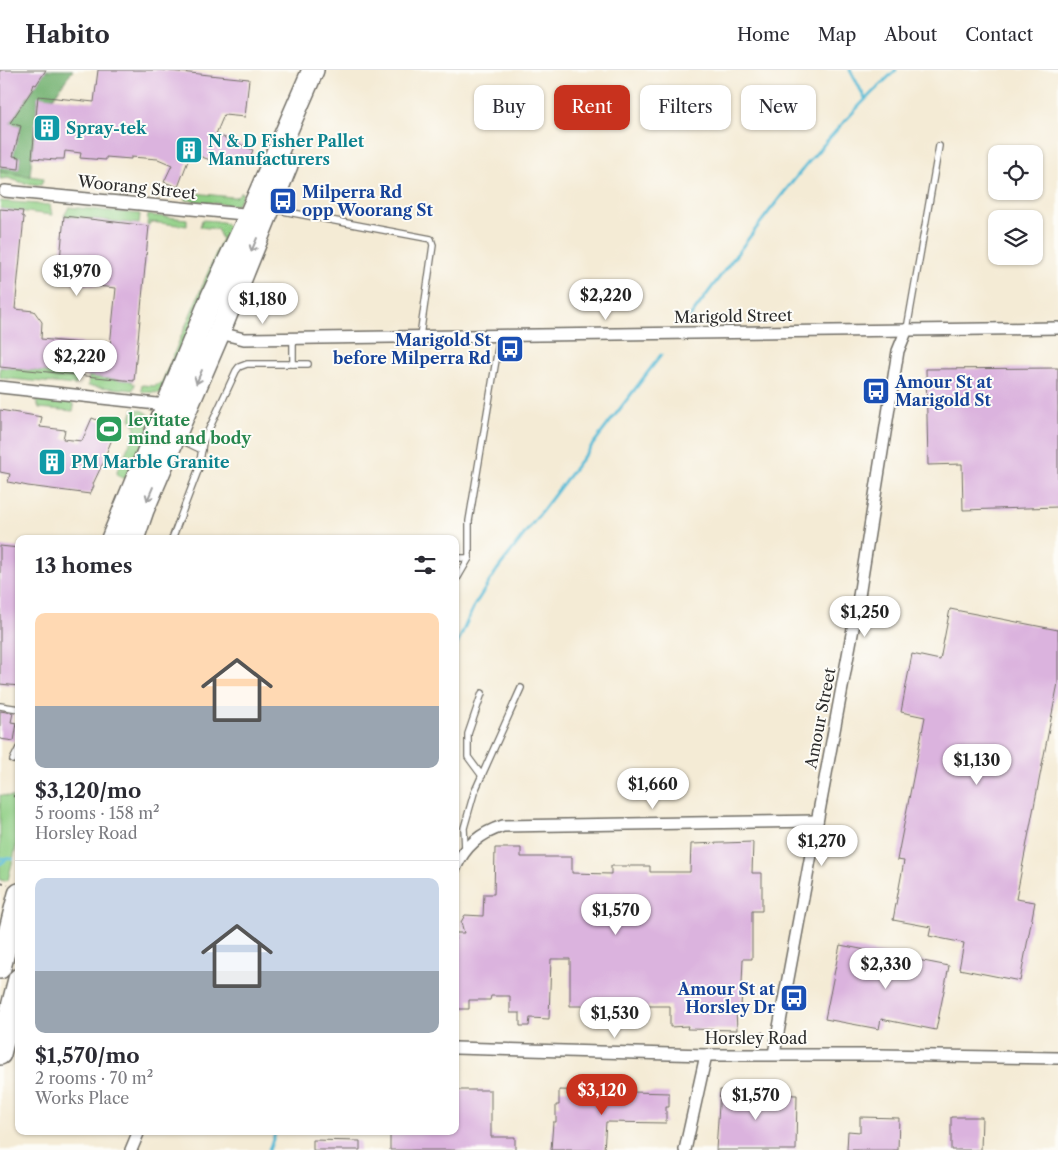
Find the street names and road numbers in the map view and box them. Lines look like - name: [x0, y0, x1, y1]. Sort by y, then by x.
- street label: Woorang Street: [76, 171, 198, 203]
- street label: Marigold Street: [674, 305, 793, 327]
- street label: Amour Street: [800, 665, 840, 771]
- street label: Horsley Road: [705, 1028, 807, 1048]

